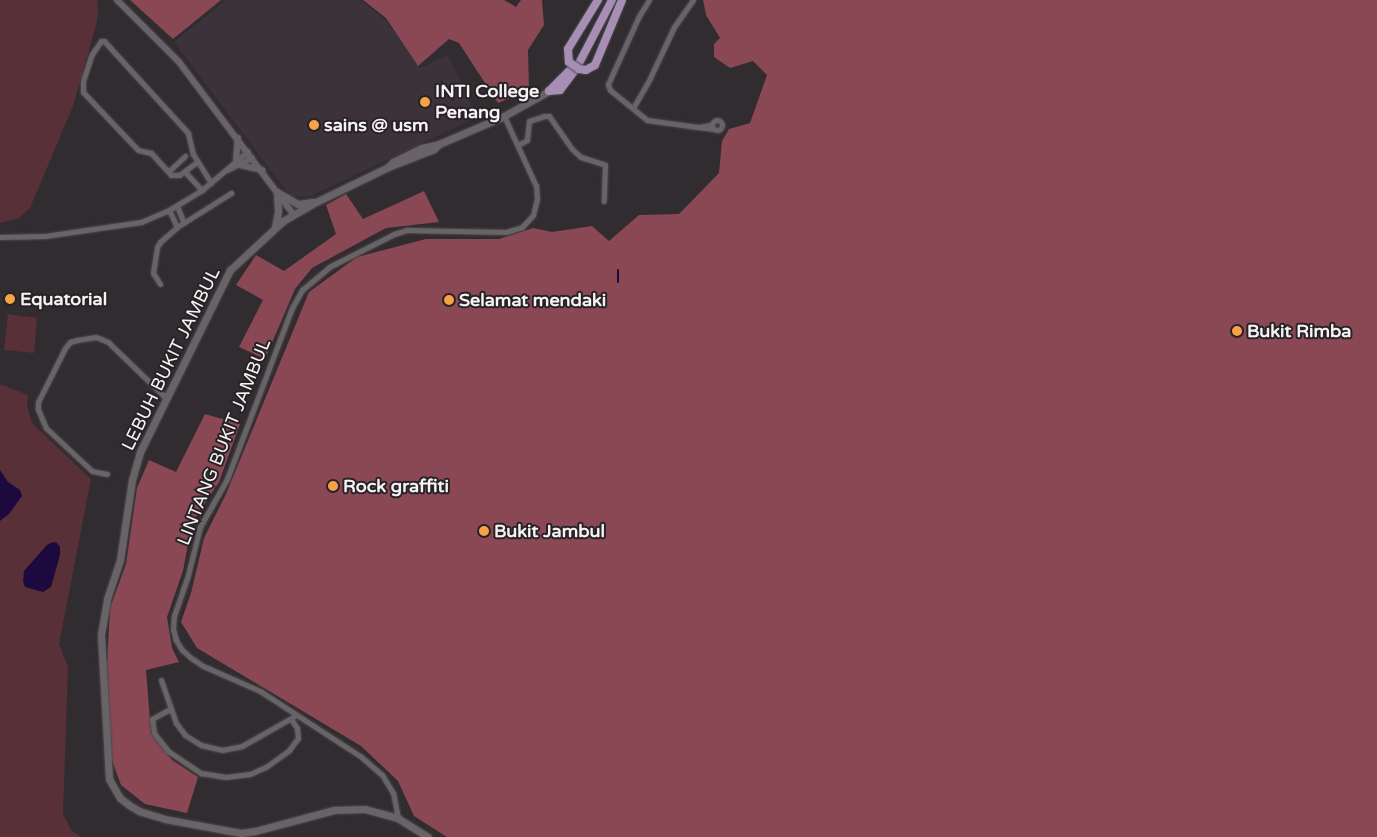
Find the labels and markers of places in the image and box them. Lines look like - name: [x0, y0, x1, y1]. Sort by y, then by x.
- place label: INTI College Penang: [435, 81, 539, 124]
- marker: INTI College Penang: [419, 96, 431, 108]
- place label: sains @ usm: [324, 114, 428, 136]
- marker: sains @ usm: [308, 119, 320, 131]
- place label: Equatorial: [20, 288, 107, 310]
- place label: Selamat mendaki: [459, 289, 606, 311]
- marker: Equatorial: [4, 293, 16, 305]
- marker: Selamat mendaki: [443, 294, 455, 306]
- place label: Bukit Rimba: [1247, 320, 1351, 342]
- marker: Bukit Rimba: [1231, 325, 1243, 337]
- place label: Rock graffiti: [343, 475, 449, 497]
- marker: Rock graffiti: [327, 480, 339, 492]
- place label: Bukit Jambul: [494, 520, 605, 542]
- marker: Bukit Jambul: [478, 525, 490, 537]

